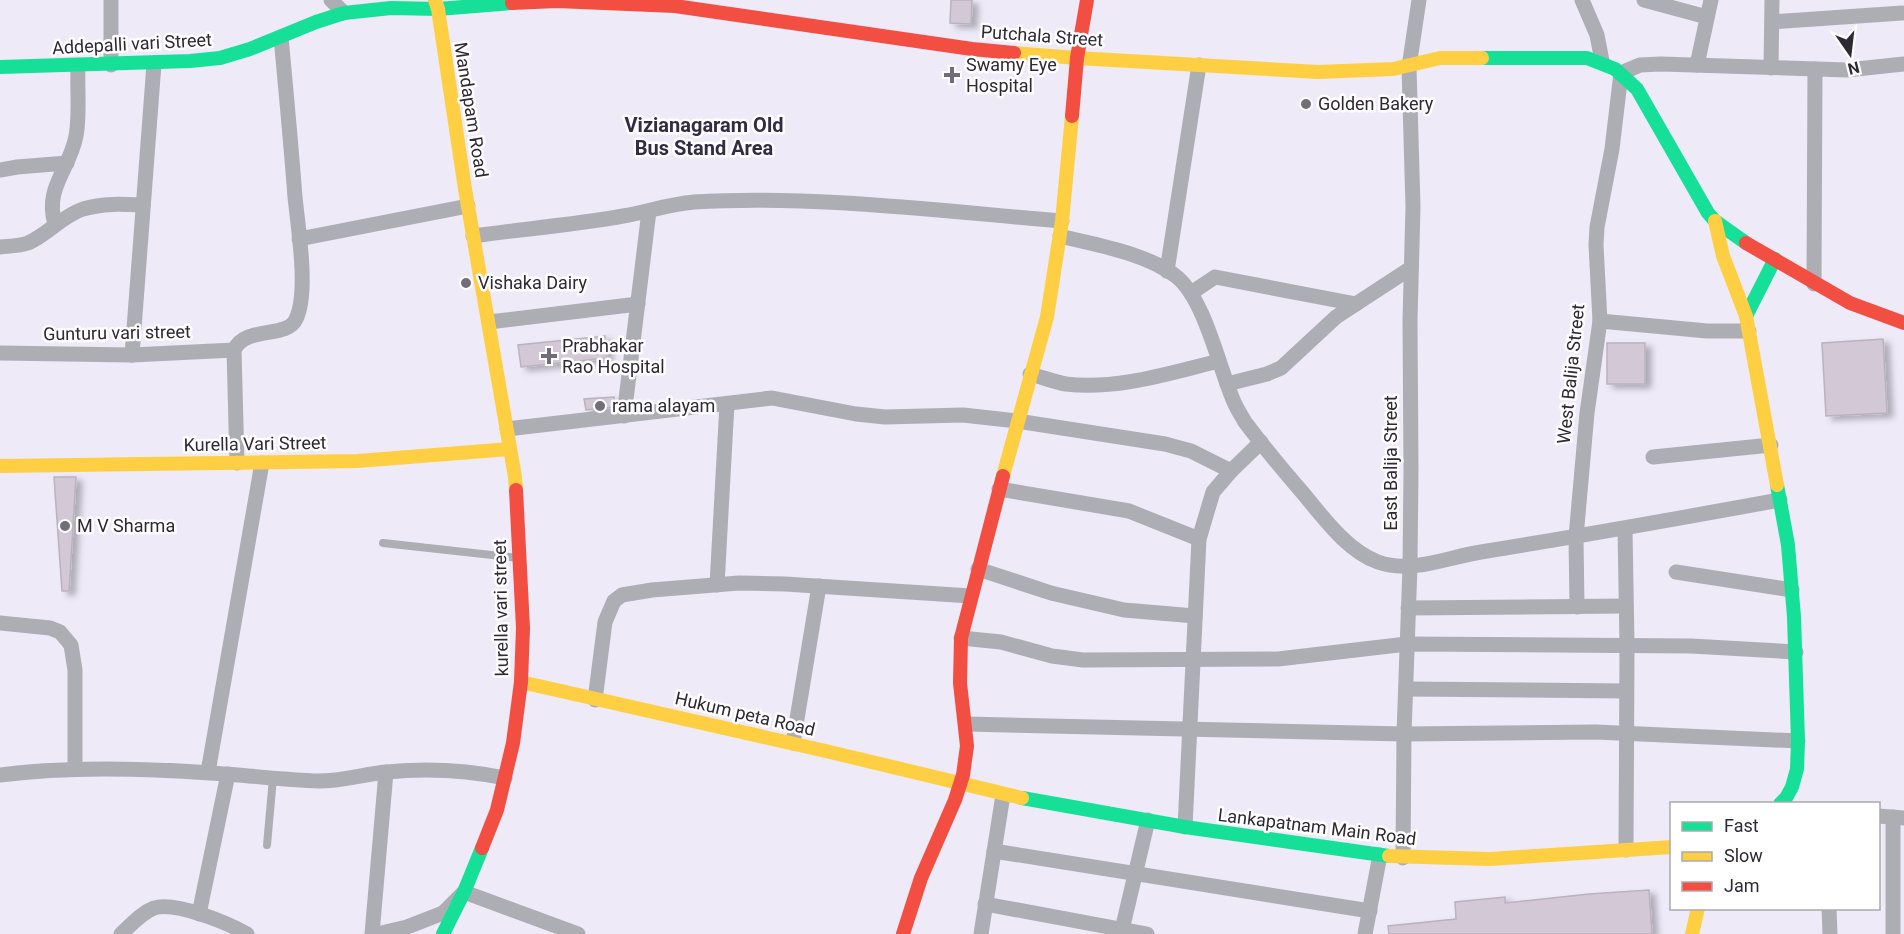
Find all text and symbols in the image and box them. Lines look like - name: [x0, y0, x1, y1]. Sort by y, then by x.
- street label: Putchala Street: [980, 21, 1104, 50]
- north arrow: [1820, 24, 1880, 84]
- street label: Addepalli vari Street: [52, 29, 212, 58]
- street label: Mandapam Road: [450, 41, 493, 179]
- place label: Swamy Eye Hospital: [966, 54, 1057, 96]
- text: N: [1846, 57, 1861, 79]
- marker: Swamy Eye Hospital: [943, 66, 961, 84]
- place label: Golden Bakery: [1318, 93, 1434, 114]
- marker: Golden Bakery: [1299, 97, 1313, 111]
- district label: Vizianagaram Old Bus Stand Area: [625, 113, 783, 160]
- place label: Vishaka Dairy: [478, 272, 587, 293]
- marker: Vishaka Dairy: [459, 276, 473, 290]
- street label: West Balija Street: [1553, 303, 1588, 445]
- street label: Gunturu vari street: [43, 321, 191, 344]
- place label: Prabhakar Rao Hospital: [562, 335, 665, 377]
- marker: Prabhakar Rao Hospital: [540, 347, 558, 365]
- place label: rama alayam: [612, 395, 715, 416]
- street label: East Balija Street: [1380, 395, 1401, 531]
- marker: rama alayam: [593, 399, 607, 413]
- street label: Kurella Vari Street: [183, 432, 327, 455]
- place label: M V Sharma: [77, 515, 175, 536]
- marker: M V Sharma: [58, 519, 72, 533]
- street label: kurella vari street: [489, 539, 512, 677]
- street label: Hukum peta Road: [673, 687, 817, 740]
- legend: [1670, 802, 1880, 910]
- street label: Lankapatnam Main Road: [1217, 804, 1417, 849]
- text: Fast: [1724, 815, 1759, 836]
- text: Slow: [1724, 845, 1763, 866]
- text: Jam: [1724, 875, 1760, 896]

